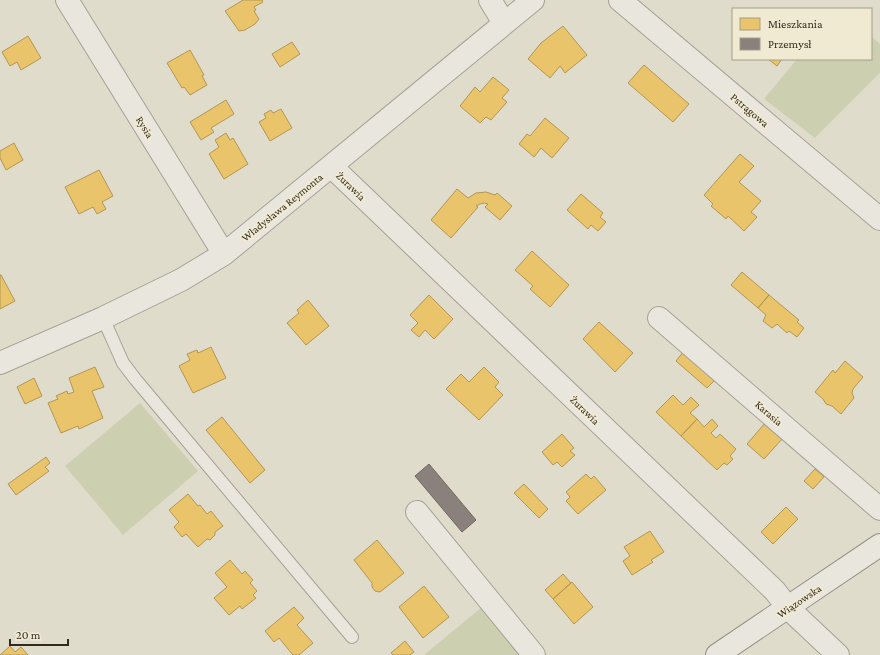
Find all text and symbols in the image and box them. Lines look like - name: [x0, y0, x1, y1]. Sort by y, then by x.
- legend: [732, 8, 872, 60]
- text: Mieszkania: [768, 17, 823, 31]
- text: Przemysł: [768, 37, 812, 51]
- street label: Pstrągowa: [728, 91, 771, 130]
- street label: Rysia: [133, 114, 156, 141]
- street label: Żurawia: [334, 169, 368, 203]
- street label: Władysława Reymonta: [239, 171, 326, 244]
- street label: Żurawia: [568, 393, 602, 427]
- street label: Karasia: [753, 398, 785, 428]
- street label: Wiązowska: [775, 582, 824, 621]
- scale bar: [10, 621, 68, 647]
- text: 20 m: [16, 628, 41, 642]

